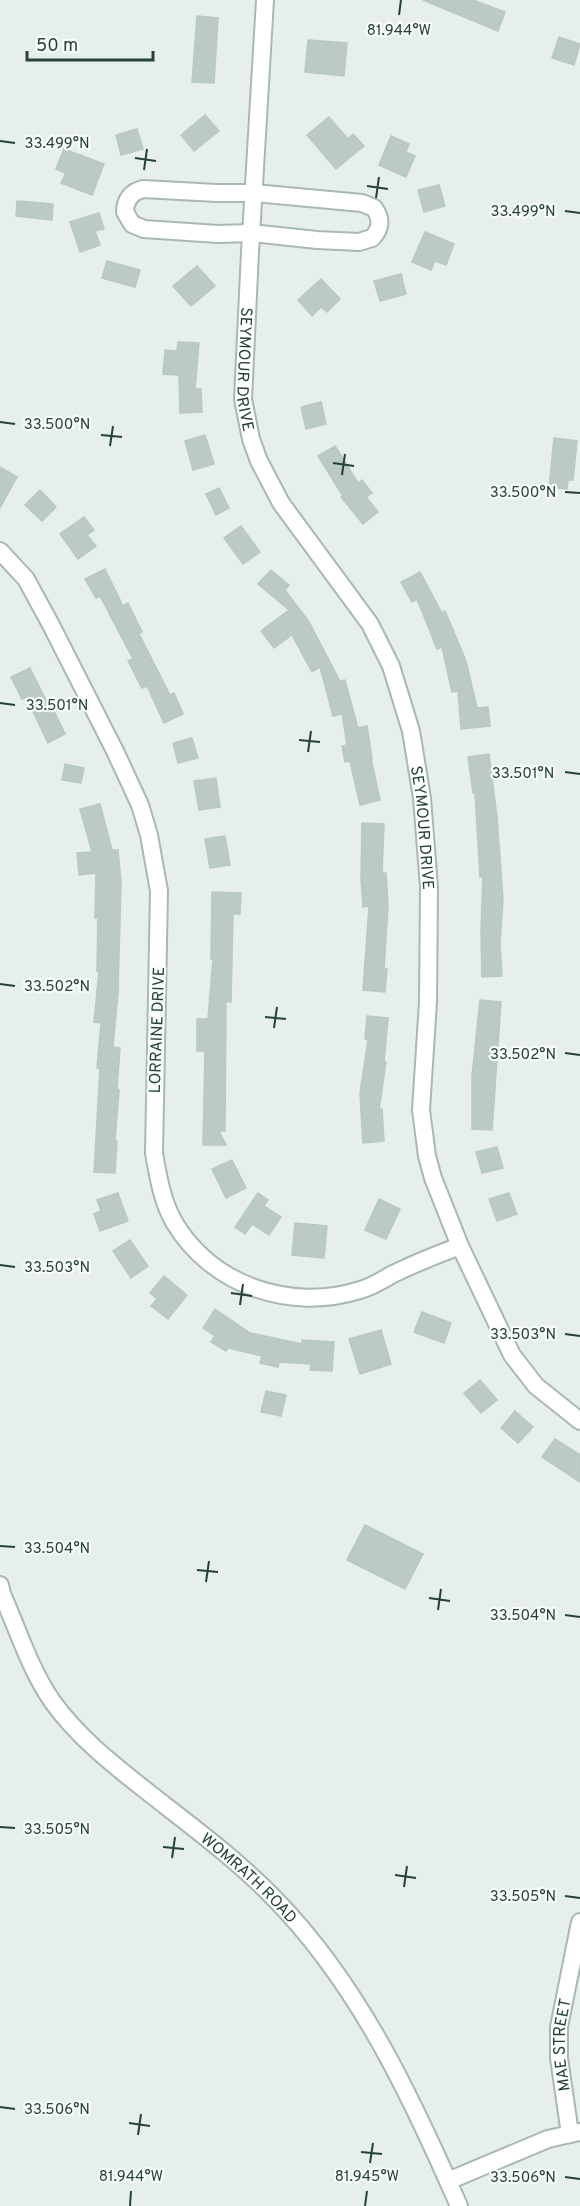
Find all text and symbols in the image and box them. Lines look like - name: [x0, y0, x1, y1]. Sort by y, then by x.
- text: 81.944°W: [367, 22, 431, 41]
- scale bar: [27, 24, 153, 62]
- text: 50 m: [36, 35, 78, 58]
- text: 33.499°N: [24, 135, 90, 154]
- text: 33.499°N: [490, 203, 556, 222]
- street label: SEYMOUR DRIVE: [231, 307, 257, 433]
- text: 33.500°N: [24, 416, 90, 435]
- text: 33.500°N: [490, 484, 556, 503]
- text: 33.501°N: [26, 697, 88, 716]
- street label: SEYMOUR DRIVE: [405, 765, 437, 891]
- text: 33.501°N: [492, 765, 554, 784]
- street label: LORRAINE DRIVE: [146, 966, 170, 1094]
- text: 33.502°N: [24, 978, 90, 997]
- text: 33.502°N: [490, 1046, 556, 1065]
- text: 33.503°N: [24, 1259, 90, 1278]
- text: 33.503°N: [490, 1326, 556, 1345]
- text: 33.504°N: [24, 1540, 90, 1559]
- text: 33.504°N: [490, 1607, 556, 1626]
- text: 33.505°N: [24, 1821, 90, 1840]
- street label: WOMRATH ROAD: [196, 1829, 301, 1928]
- text: 33.505°N: [490, 1888, 556, 1907]
- street label: MAE STREET: [551, 1997, 576, 2093]
- text: 33.506°N: [24, 2101, 90, 2120]
- text: 81.944°W: [99, 2168, 163, 2187]
- text: 81.945°W: [335, 2168, 399, 2187]
- text: 33.506°N: [490, 2169, 556, 2188]

